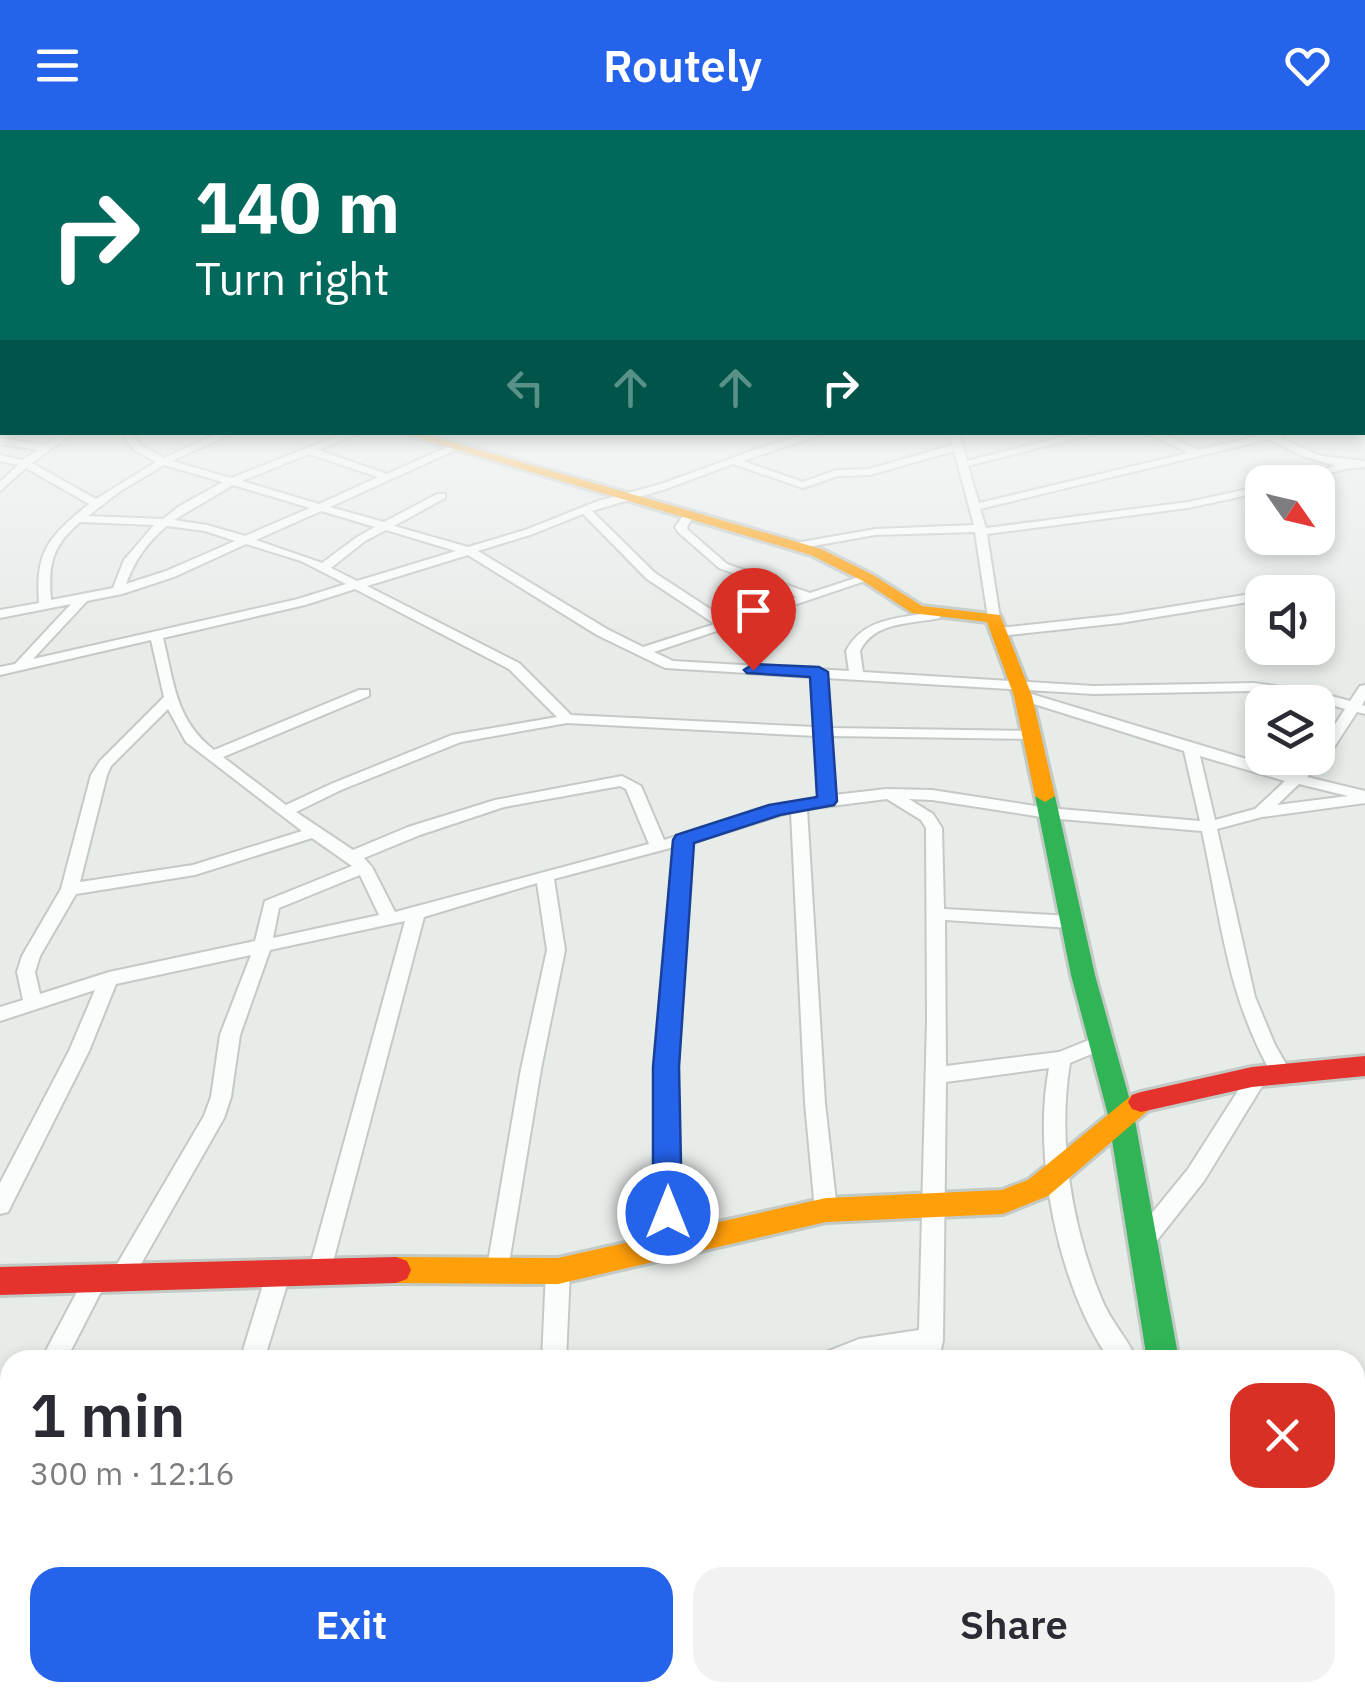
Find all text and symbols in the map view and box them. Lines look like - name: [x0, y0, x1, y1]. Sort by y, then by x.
- text: Routely: [603, 36, 762, 94]
- icon: menu: [30, 38, 85, 93]
- icon: heart: [1280, 38, 1335, 93]
- text: 140 m: [195, 161, 400, 252]
- icon: right: [30, 170, 160, 300]
- text: Turn right: [195, 249, 390, 307]
- icon: left: [498, 360, 553, 415]
- icon: ahead: [603, 360, 658, 415]
- icon: ahead: [708, 360, 763, 415]
- icon: right: [813, 360, 868, 415]
- north arrow: [1245, 465, 1335, 555]
- map controls: [1245, 465, 1335, 775]
- pin: [711, 568, 796, 671]
- button: sound: [1245, 575, 1335, 665]
- icon: arrive: [726, 583, 781, 638]
- button: layers: [1245, 685, 1335, 775]
- position arrow: [616, 1161, 720, 1265]
- text: 1 min: [30, 1375, 185, 1454]
- button: close: [1230, 1383, 1335, 1488]
- text: 300 m · 12:16: [30, 1452, 235, 1494]
- button: Exit: [30, 1567, 673, 1682]
- button: Share: [693, 1567, 1335, 1682]

